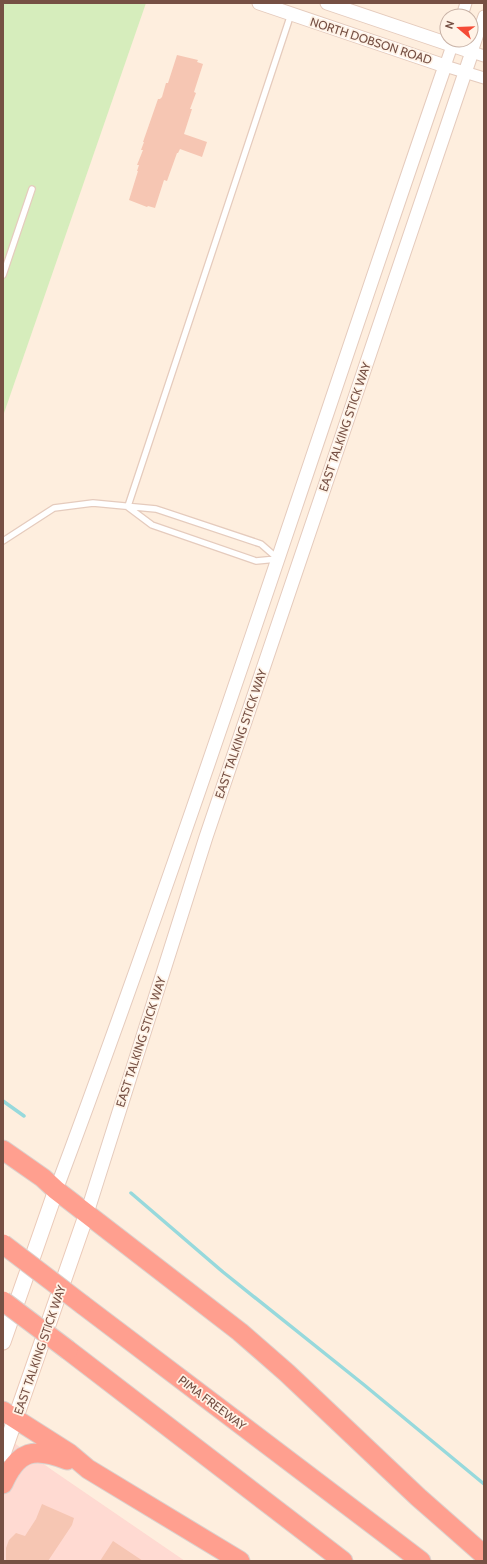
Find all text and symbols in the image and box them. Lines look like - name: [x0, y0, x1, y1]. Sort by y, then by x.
- north arrow: [439, 8, 479, 48]
- street label: NORTH DOBSON ROAD: [308, 14, 434, 67]
- text: N: [442, 19, 457, 31]
- street label: EAST TALKING STICK WAY: [315, 360, 374, 494]
- street label: EAST TALKING STICK WAY: [211, 667, 270, 801]
- street label: EAST TALKING STICK WAY: [112, 975, 169, 1109]
- street label: EAST TALKING STICK WAY: [10, 1283, 69, 1417]
- street label: PIMA FREEWAY: [175, 1372, 249, 1433]

